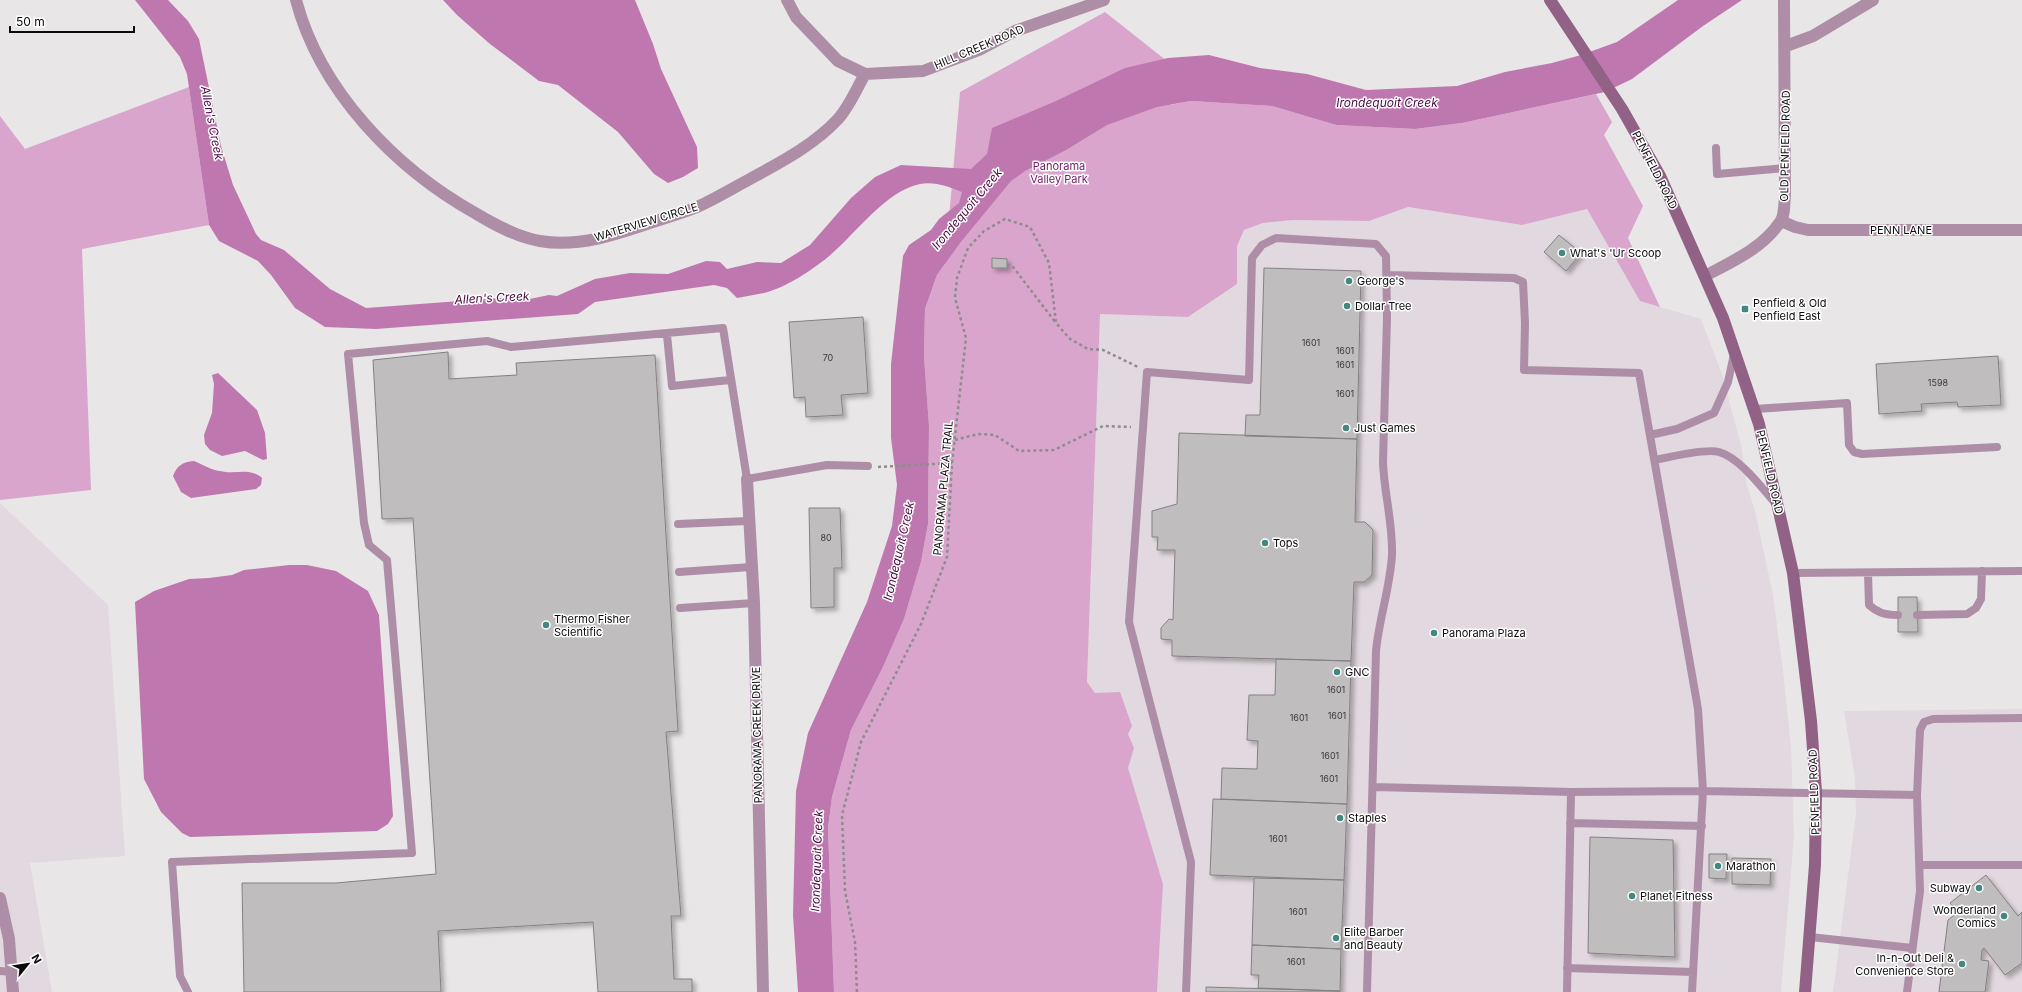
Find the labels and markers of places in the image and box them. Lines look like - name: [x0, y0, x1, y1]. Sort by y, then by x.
- place label: What's 'Ur Scoop: [1570, 246, 1662, 260]
- marker: What's 'Ur Scoop: [1557, 248, 1567, 258]
- place label: George's: [1357, 274, 1404, 288]
- marker: George's: [1344, 276, 1354, 286]
- place label: Penfield & Old Penfield East: [1753, 296, 1827, 323]
- place label: Dollar Tree: [1355, 299, 1412, 313]
- marker: Dollar Tree: [1342, 301, 1352, 311]
- marker: Penfield & Old Penfield East: [1740, 304, 1750, 314]
- place label: Just Games: [1354, 421, 1416, 435]
- marker: Just Games: [1341, 423, 1351, 433]
- place label: Tops: [1273, 536, 1299, 550]
- marker: Tops: [1260, 538, 1270, 548]
- place label: Thermo Fisher Scientific: [554, 612, 630, 639]
- marker: Thermo Fisher Scientific: [541, 620, 551, 630]
- place label: Panorama Plaza: [1442, 626, 1526, 640]
- marker: Panorama Plaza: [1429, 628, 1439, 638]
- place label: GNC: [1345, 665, 1370, 679]
- marker: GNC: [1332, 667, 1342, 677]
- place label: Staples: [1348, 811, 1387, 825]
- marker: Staples: [1335, 813, 1345, 823]
- place label: Marathon: [1726, 859, 1776, 873]
- marker: Marathon: [1713, 861, 1723, 871]
- place label: Subway: [1930, 881, 1971, 895]
- marker: Subway: [1974, 883, 1984, 893]
- place label: Planet Fitness: [1640, 889, 1713, 903]
- marker: Planet Fitness: [1627, 891, 1637, 901]
- place label: Wonderland Comics: [1933, 903, 1996, 930]
- marker: Wonderland Comics: [1999, 911, 2009, 921]
- place label: Elite Barber and Beauty: [1344, 925, 1404, 952]
- marker: Elite Barber and Beauty: [1331, 933, 1341, 943]
- place label: In-n-Out Deli & Convenience Store: [1855, 951, 1954, 978]
- marker: In-n-Out Deli & Convenience Store: [1957, 959, 1967, 969]

